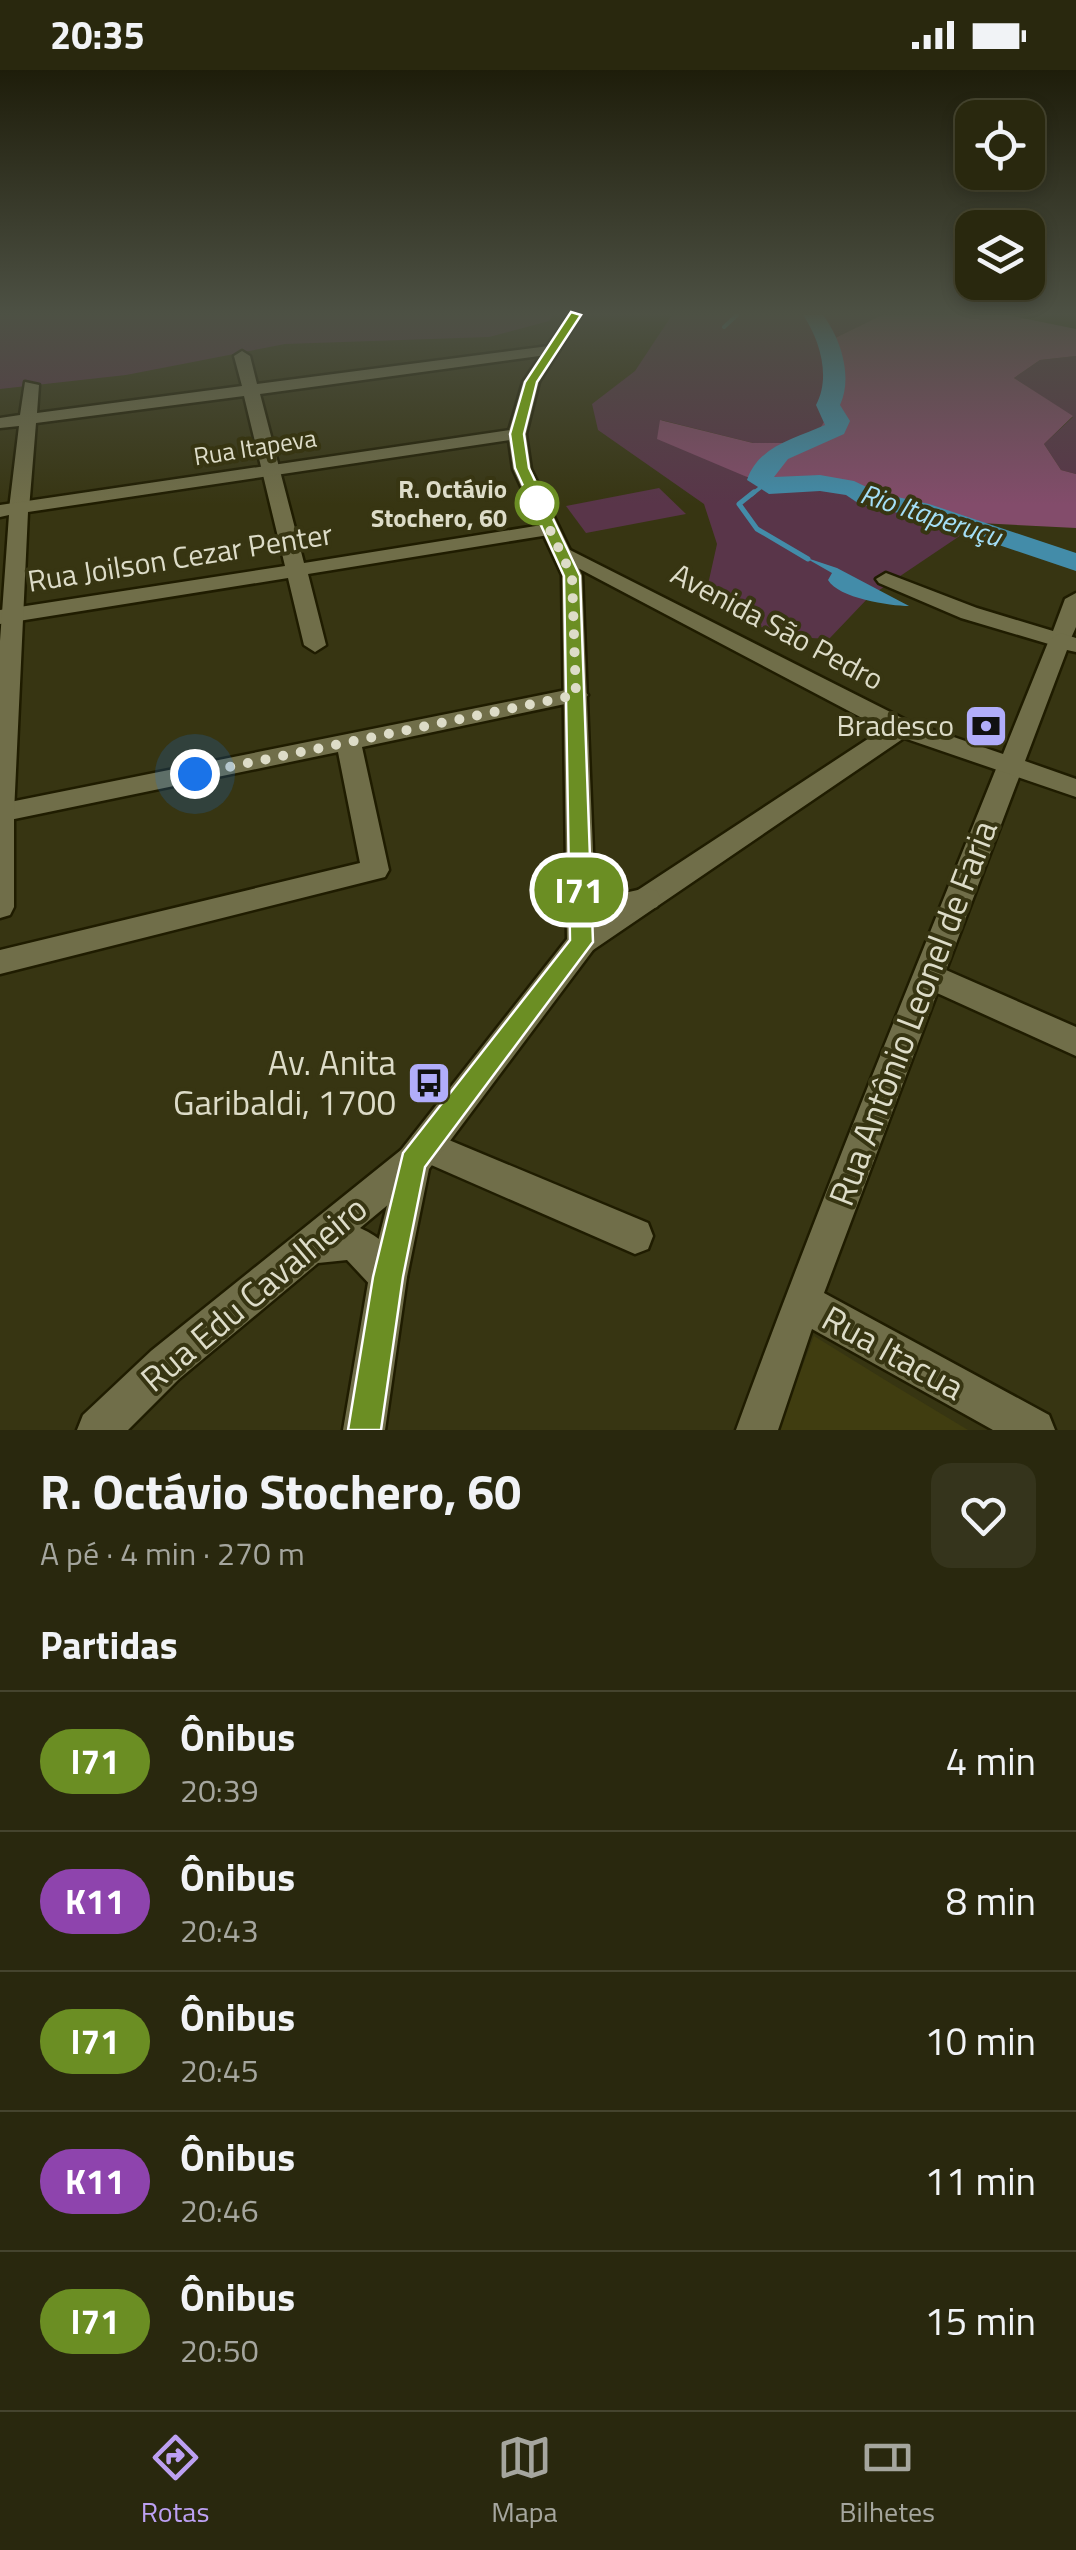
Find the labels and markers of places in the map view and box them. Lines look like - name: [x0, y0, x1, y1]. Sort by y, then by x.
- place label: R. Octávio Stochero, 60: [371, 470, 507, 537]
- marker: R. Octávio Stochero, 60: [516, 482, 558, 524]
- place label: Bradesco: [836, 702, 954, 748]
- bank icon: Bradesco: [963, 703, 1009, 749]
- place label: Av. Anita Garibaldi, 1700: [173, 1035, 396, 1129]
- bus stop icon: Av. Anita Garibaldi, 1700: [406, 1060, 452, 1106]

